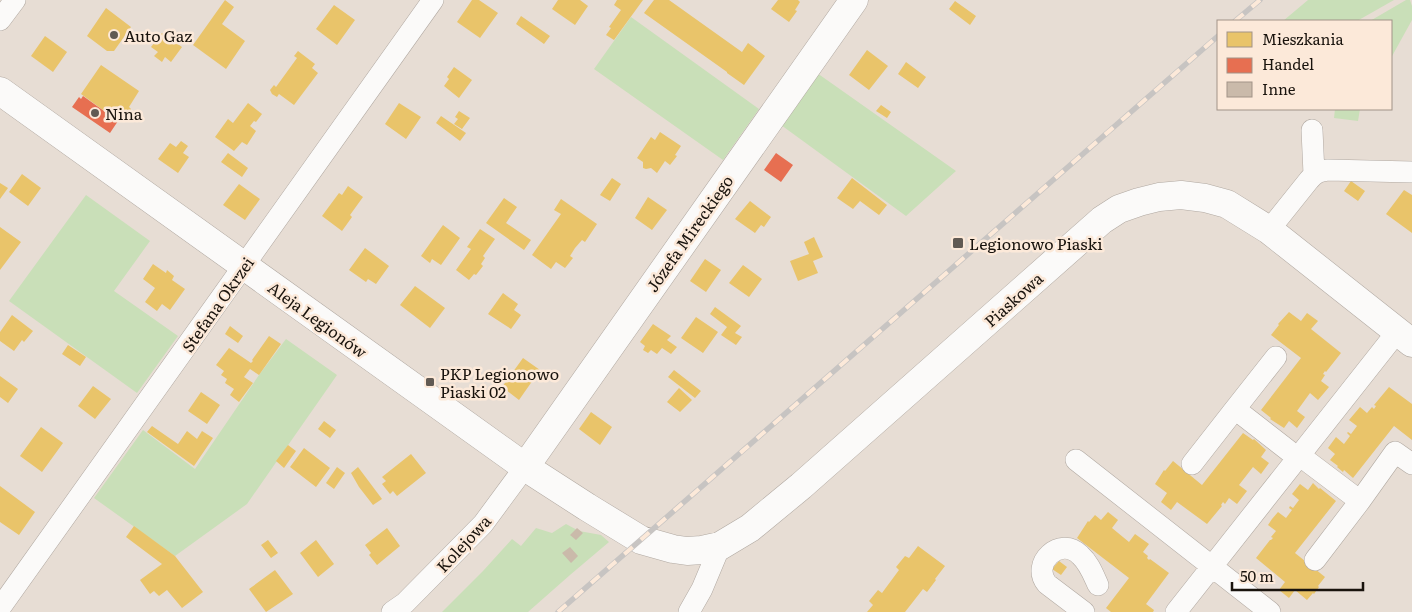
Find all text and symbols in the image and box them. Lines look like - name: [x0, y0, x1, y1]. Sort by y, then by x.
- legend: [1217, 20, 1392, 110]
- place label: Auto Gaz: [124, 23, 192, 47]
- text: Mieszkania: [1262, 27, 1344, 50]
- marker: Auto Gaz: [108, 29, 120, 41]
- text: Handel: [1262, 52, 1314, 75]
- text: Inne: [1262, 77, 1296, 100]
- place label: Nina: [105, 101, 143, 125]
- marker: Nina: [89, 107, 101, 119]
- street label: Józefa Mireckiego: [640, 170, 738, 296]
- place label: Legionowo Piaski: [969, 231, 1103, 255]
- marker: Legionowo Piaski: [951, 236, 965, 250]
- street label: Stefana Okrzei: [175, 251, 259, 357]
- street label: Piaskowa: [978, 266, 1048, 332]
- street label: Aleja Legionów: [264, 275, 373, 363]
- place label: PKP Legionowo Piaski 02: [440, 361, 559, 403]
- marker: PKP Legionowo Piaski 02: [424, 376, 436, 388]
- street label: Kolejowa: [430, 509, 496, 577]
- scale bar: [1232, 560, 1363, 592]
- text: 50 m: [1240, 564, 1274, 587]

